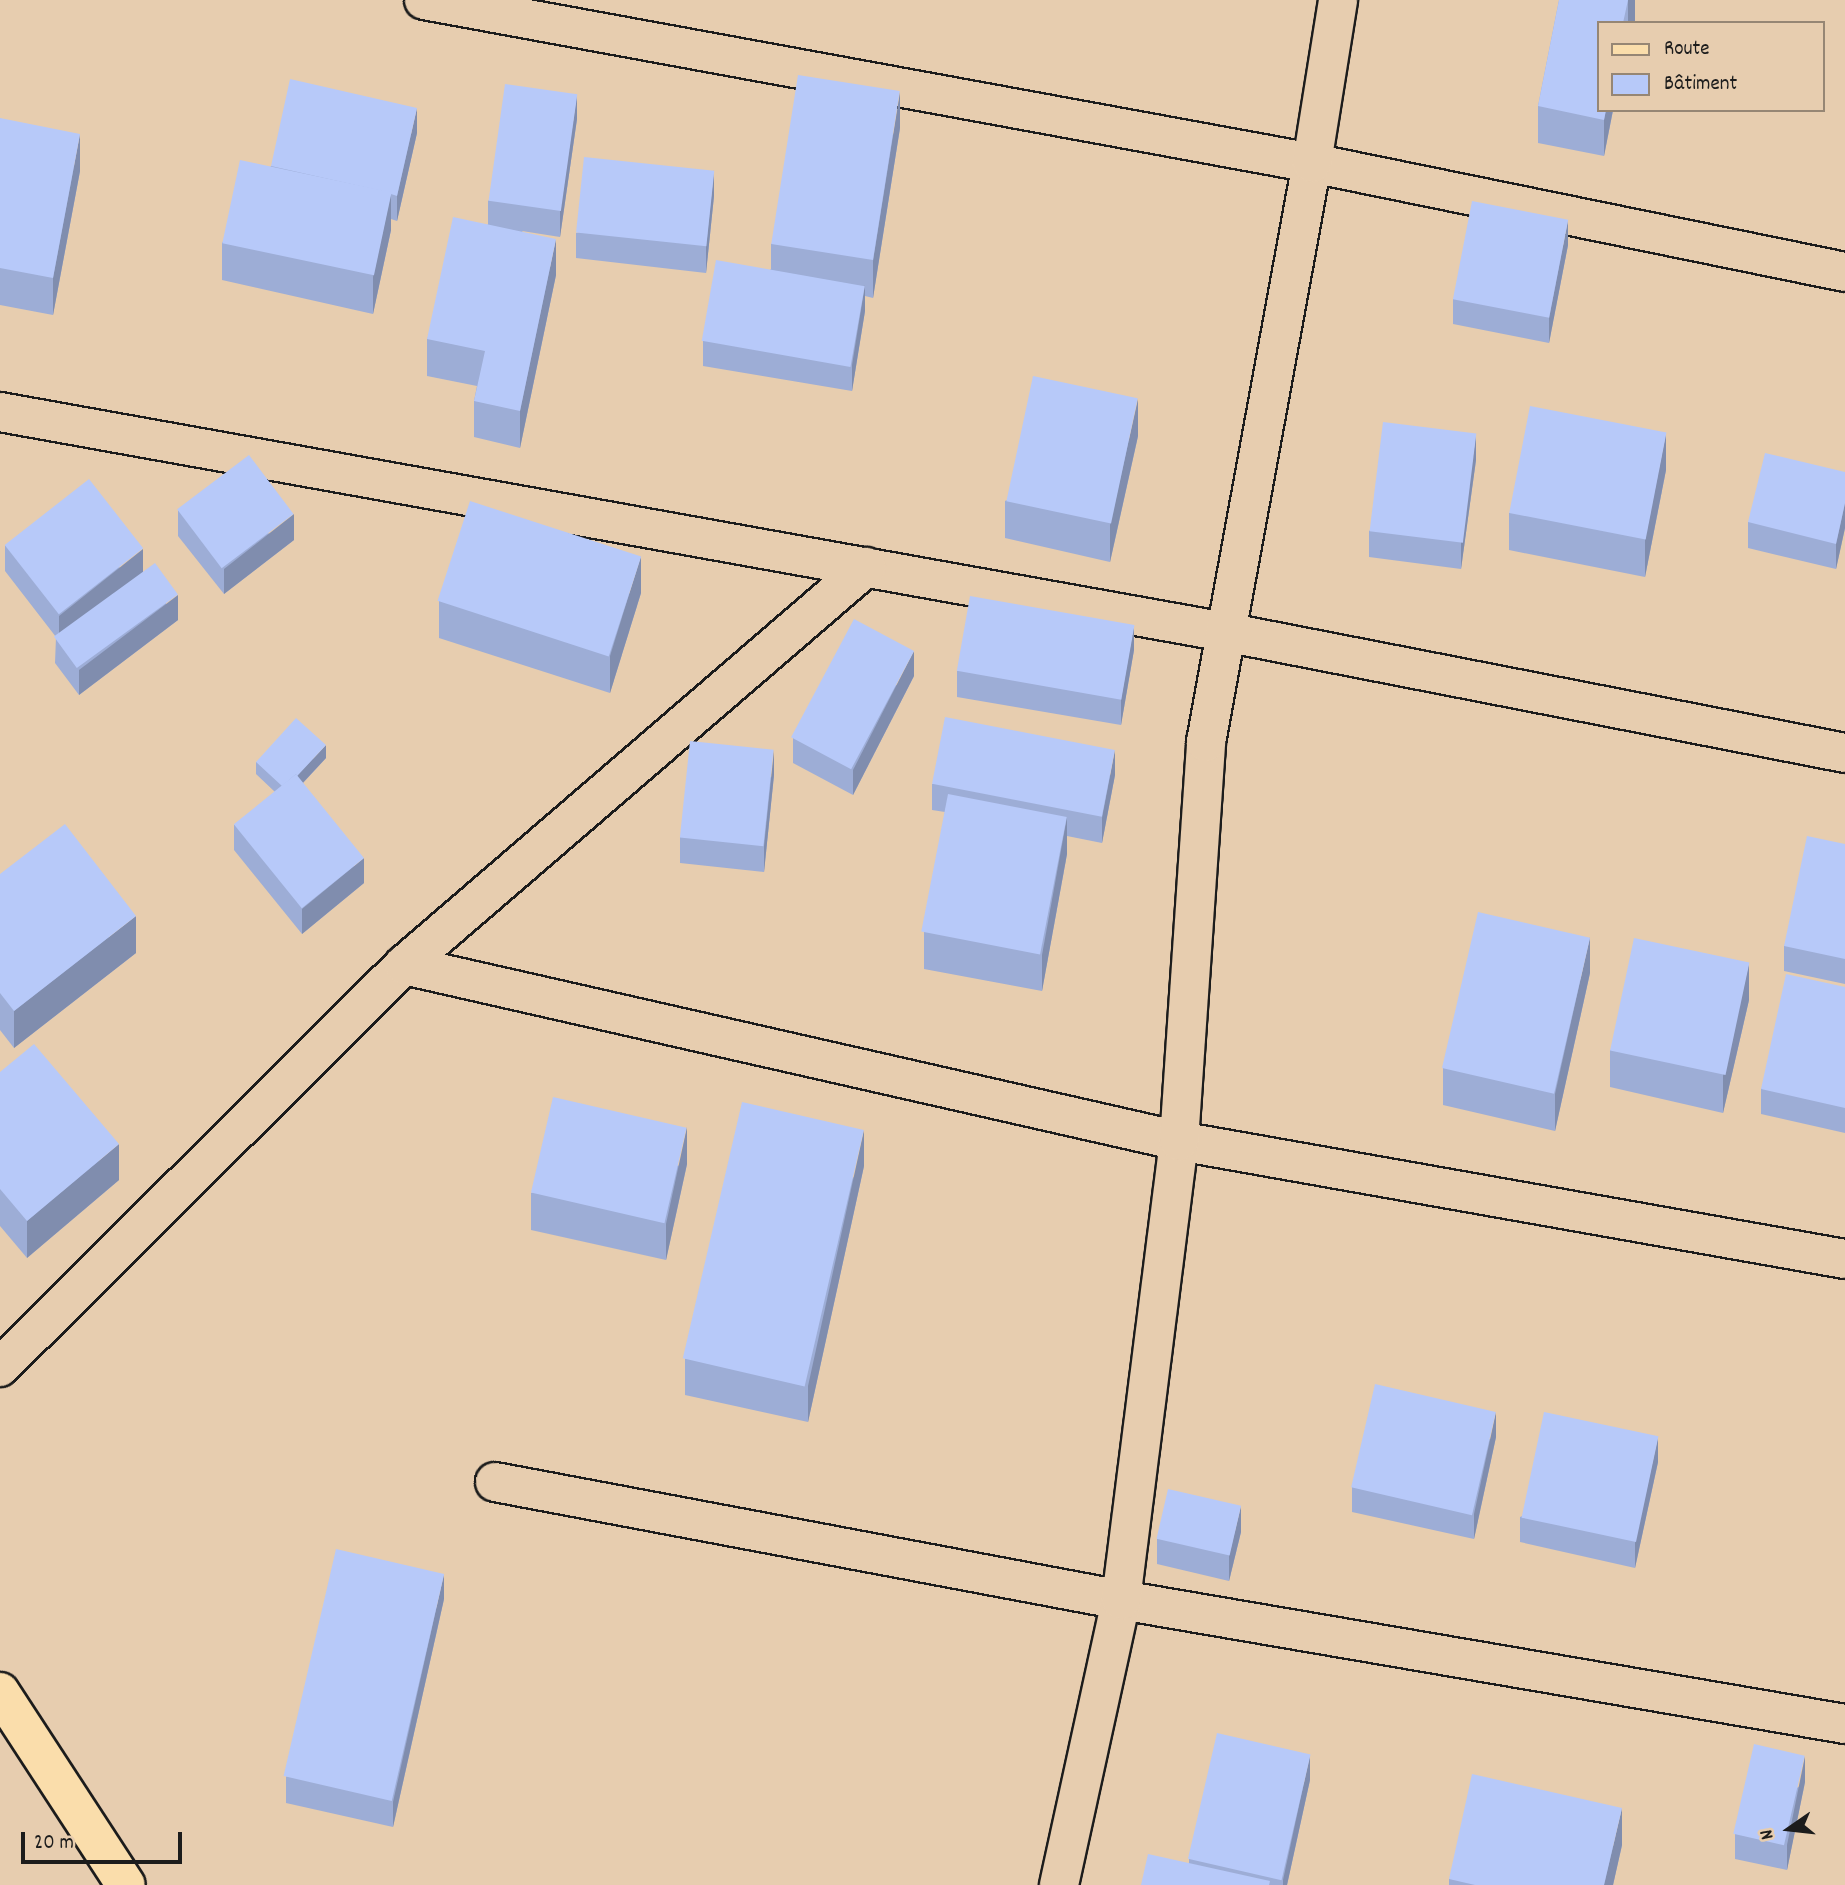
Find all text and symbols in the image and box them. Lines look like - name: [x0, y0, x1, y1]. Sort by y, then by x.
- legend: [1596, 21, 1824, 112]
- text: Route: [1664, 35, 1710, 65]
- text: Bâtiment: [1664, 70, 1737, 100]
- north arrow: [1754, 1794, 1824, 1864]
- scale bar: [24, 1818, 186, 1862]
- text: N: [1754, 1826, 1782, 1842]
- text: 20 m: [34, 1829, 74, 1859]

